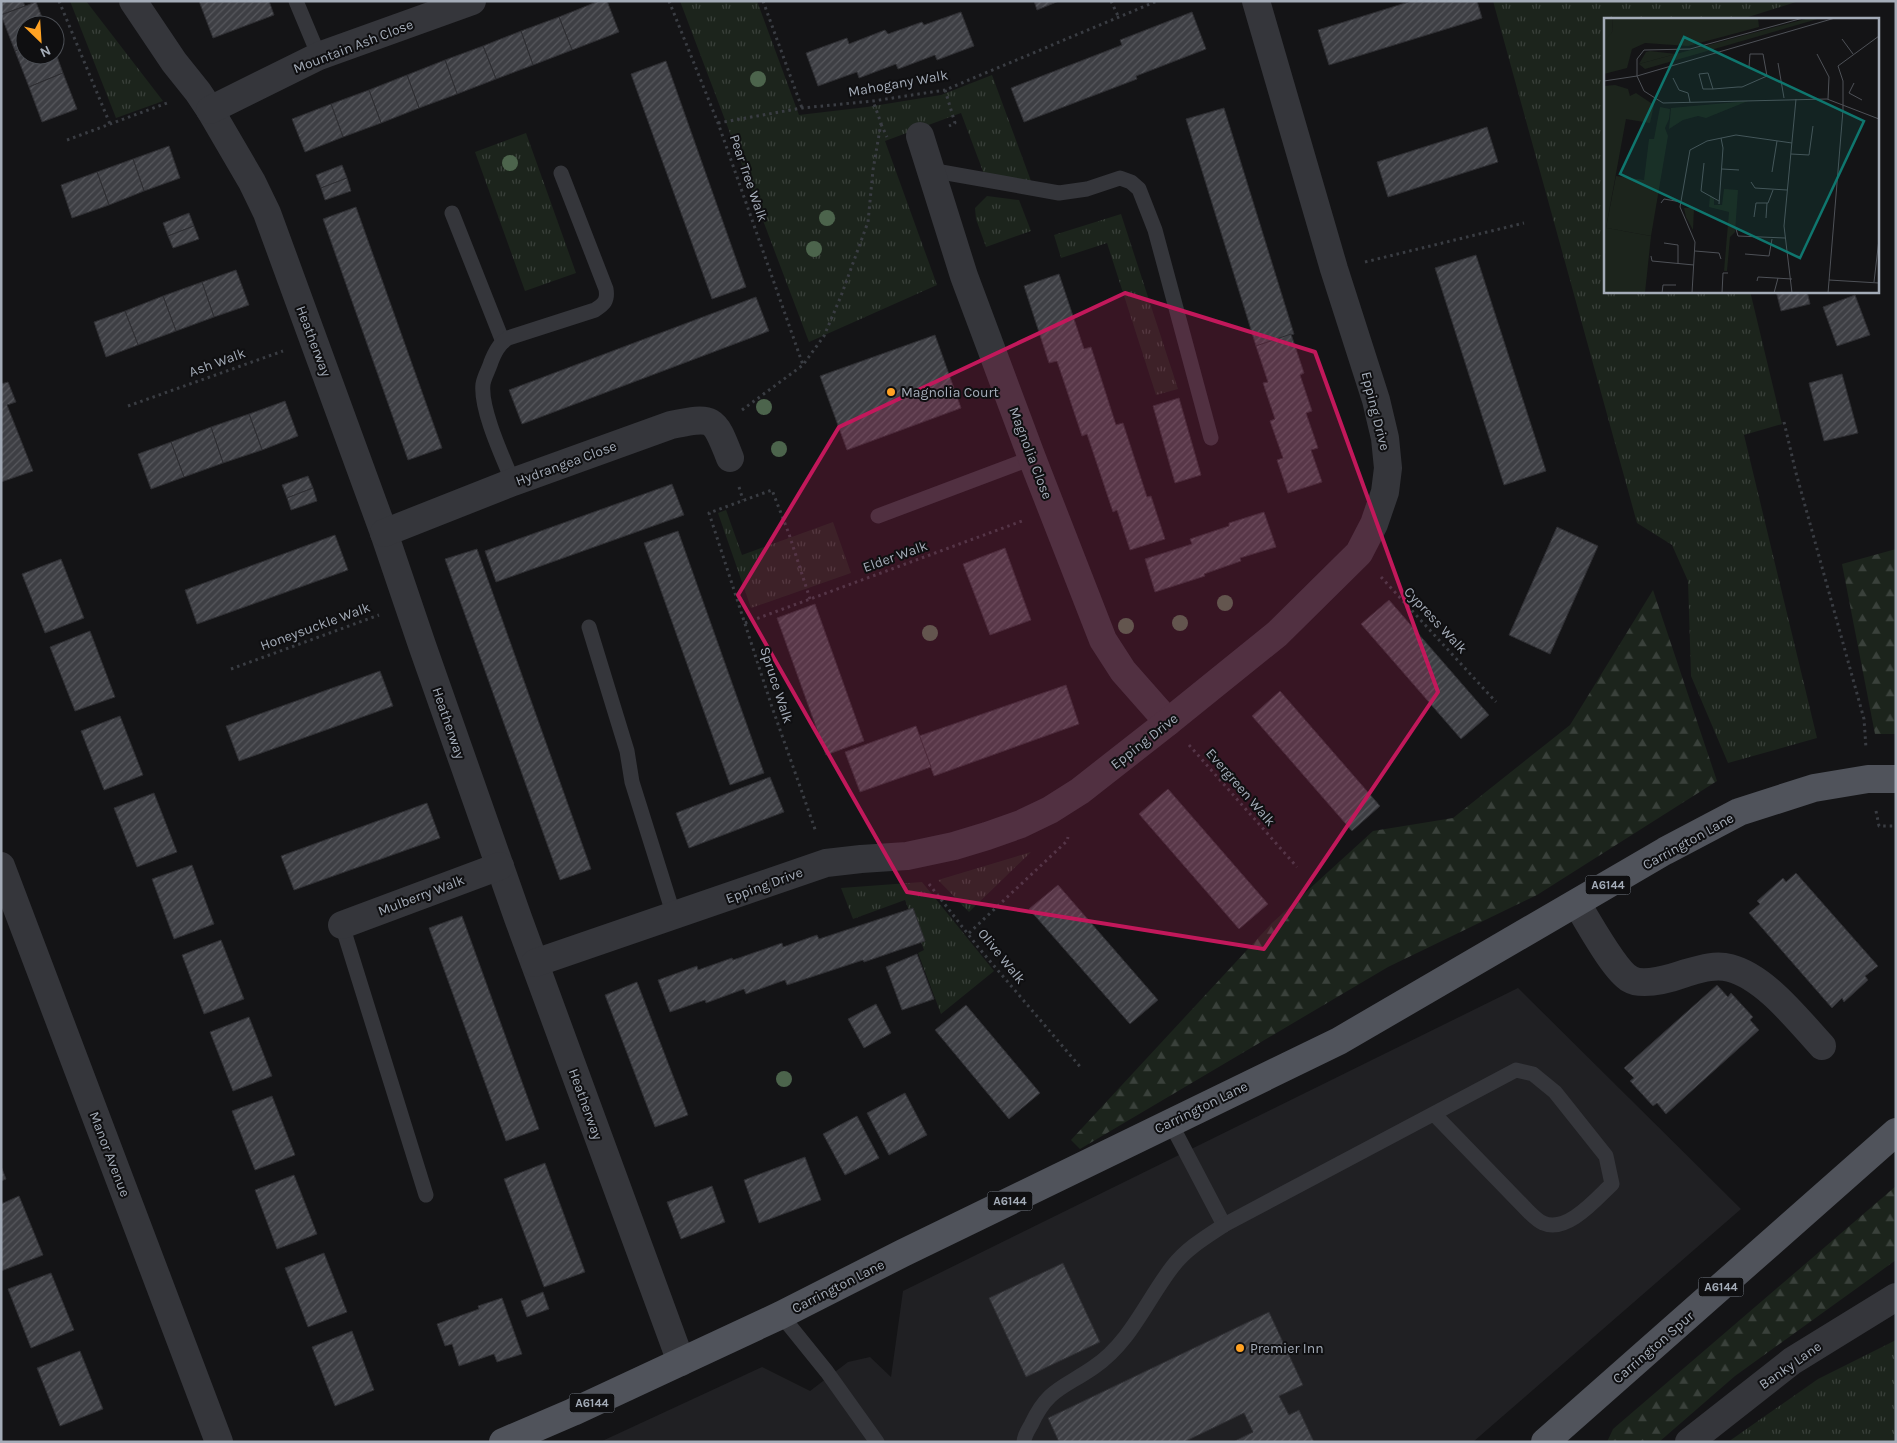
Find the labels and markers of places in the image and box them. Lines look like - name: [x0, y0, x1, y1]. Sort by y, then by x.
- place label: Magnolia Court: [901, 384, 999, 401]
- marker: Magnolia Court: [885, 386, 897, 398]
- place label: Premier Inn: [1250, 1340, 1324, 1357]
- marker: Premier Inn: [1234, 1342, 1246, 1354]

